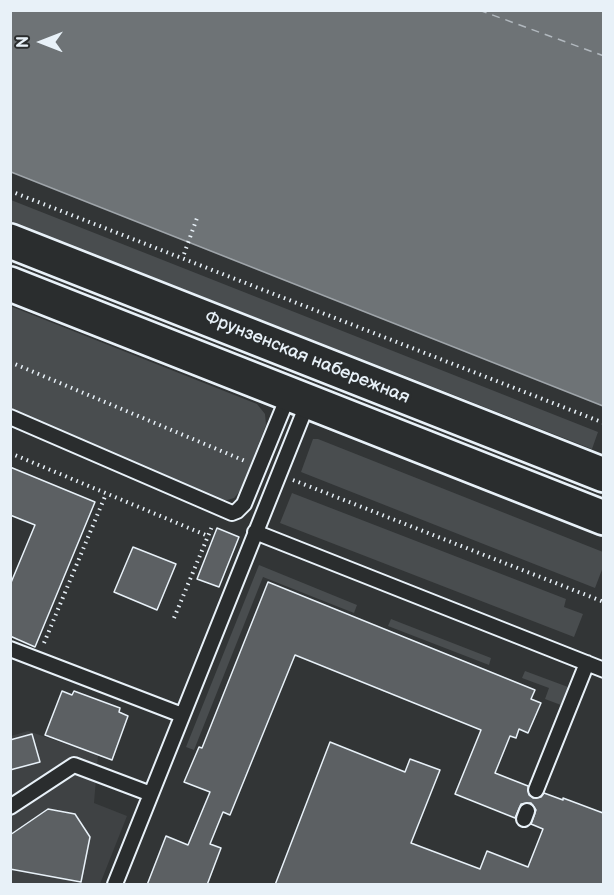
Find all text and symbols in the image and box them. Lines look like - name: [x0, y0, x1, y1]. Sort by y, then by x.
- north arrow: [12, 12, 72, 72]
- text: N: [14, 36, 33, 48]
- street label: Фрунзенская набережная: [201, 307, 413, 409]

